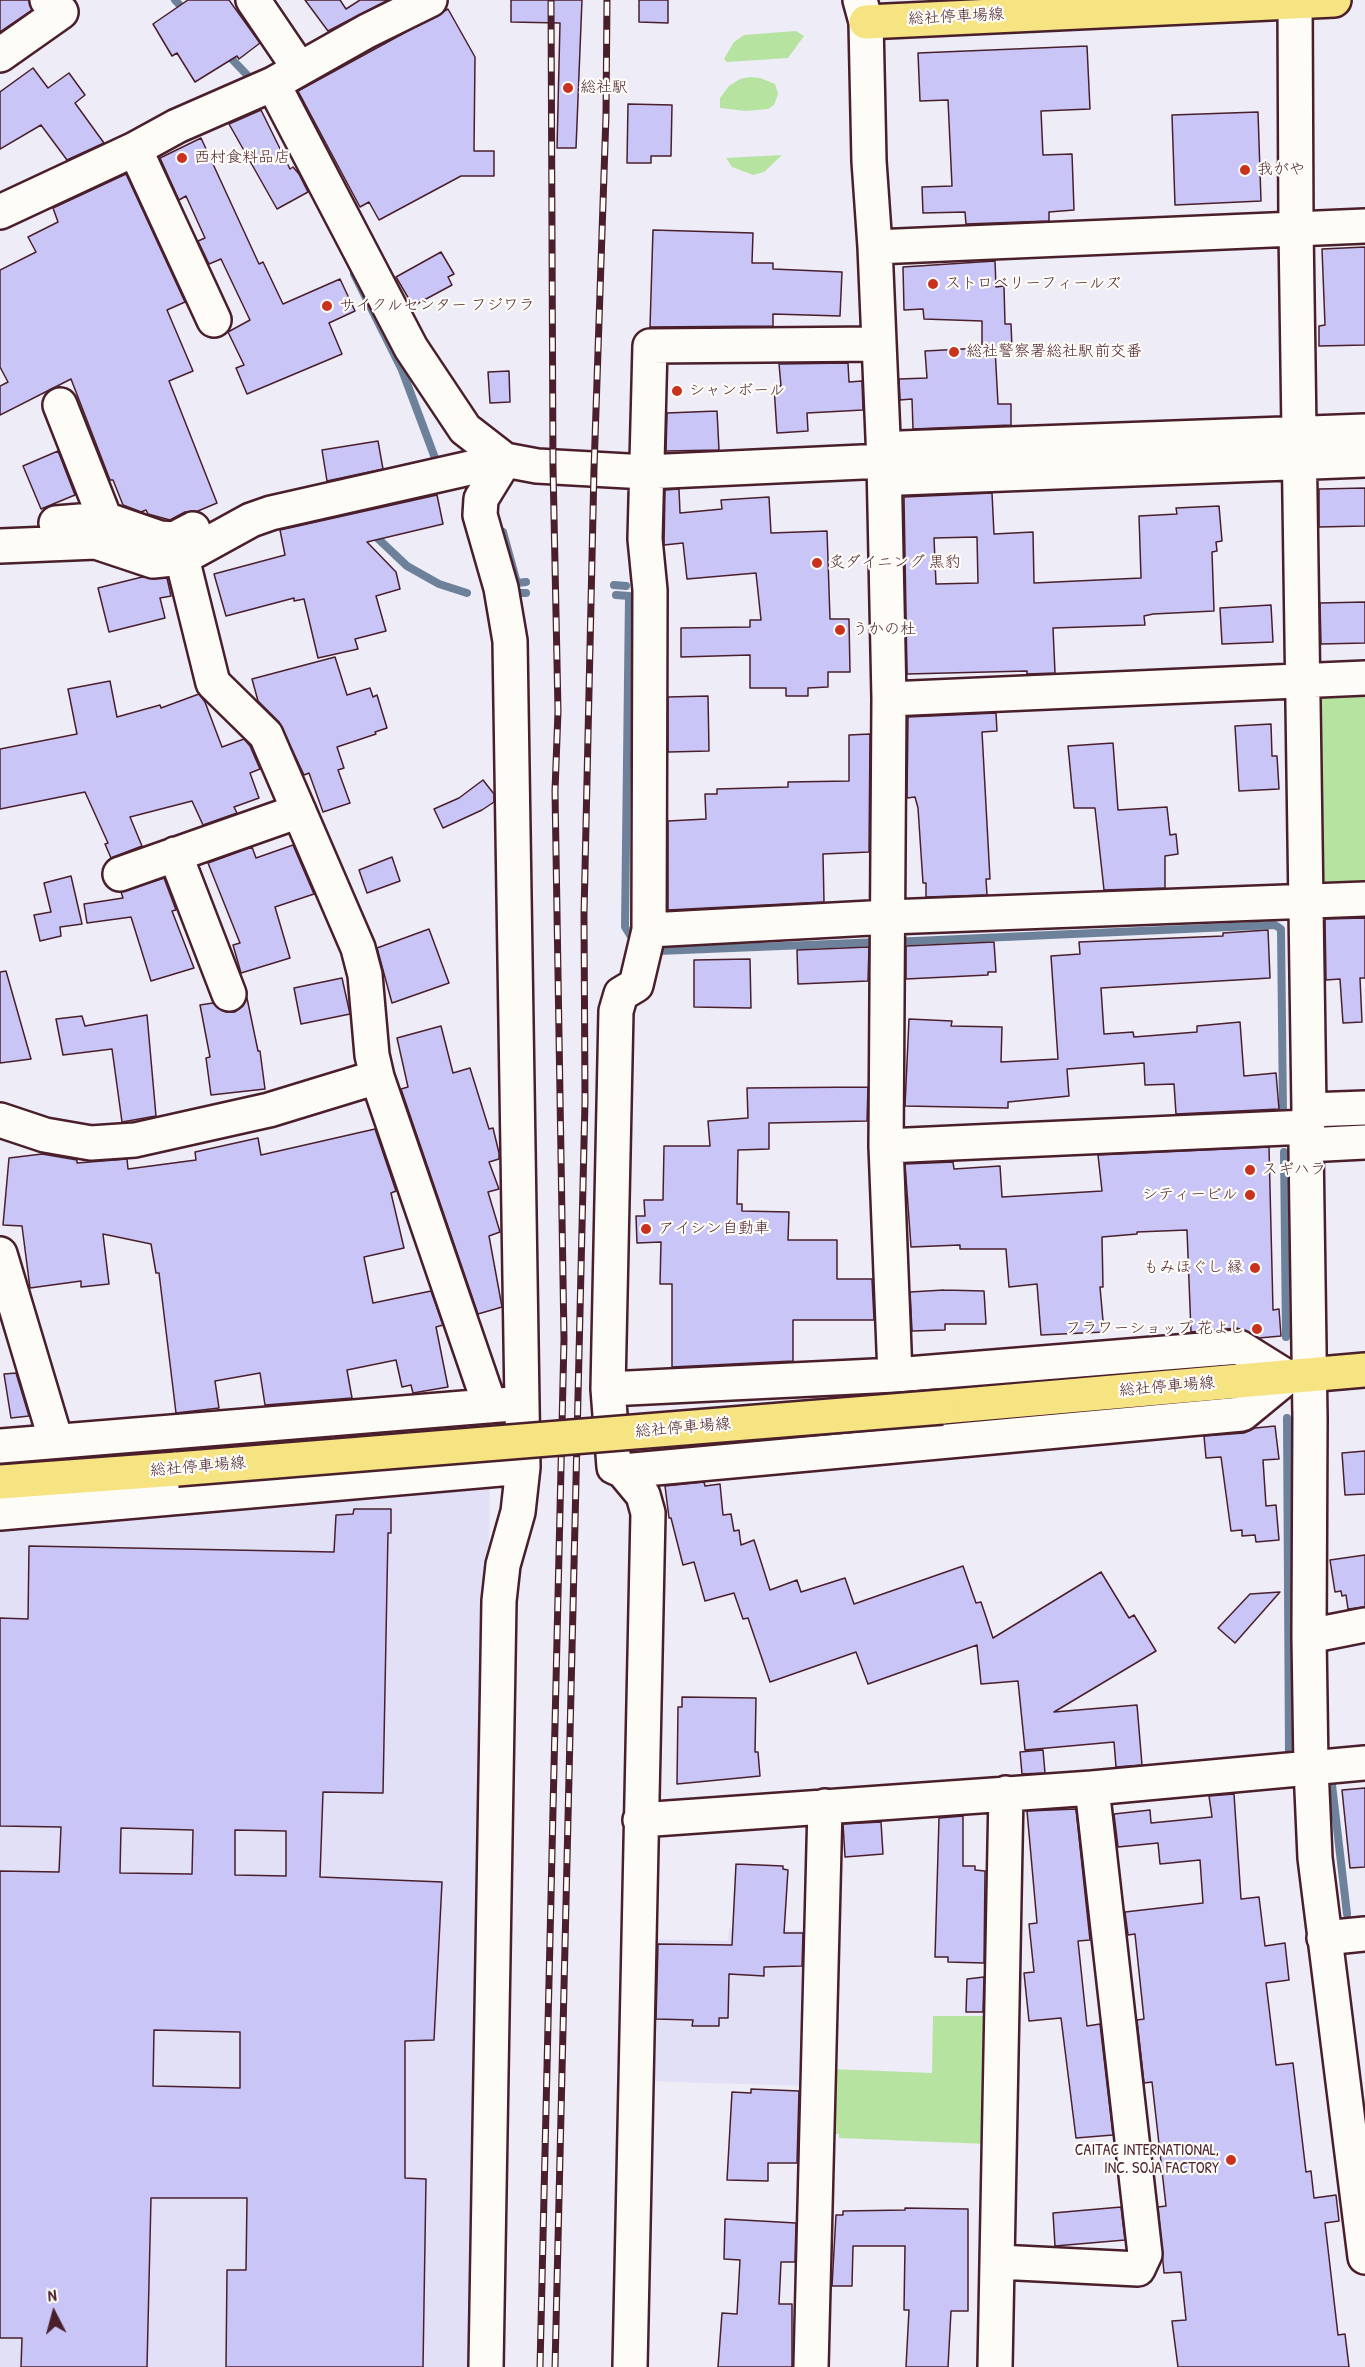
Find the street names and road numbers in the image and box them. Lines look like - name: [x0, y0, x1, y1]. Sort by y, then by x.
- street label: 総社停車場線: [908, 5, 1004, 29]
- street label: 総社停車場線: [1118, 1373, 1216, 1401]
- street label: 総社停車場線: [634, 1414, 732, 1442]
- street label: 総社停車場線: [149, 1453, 247, 1481]

